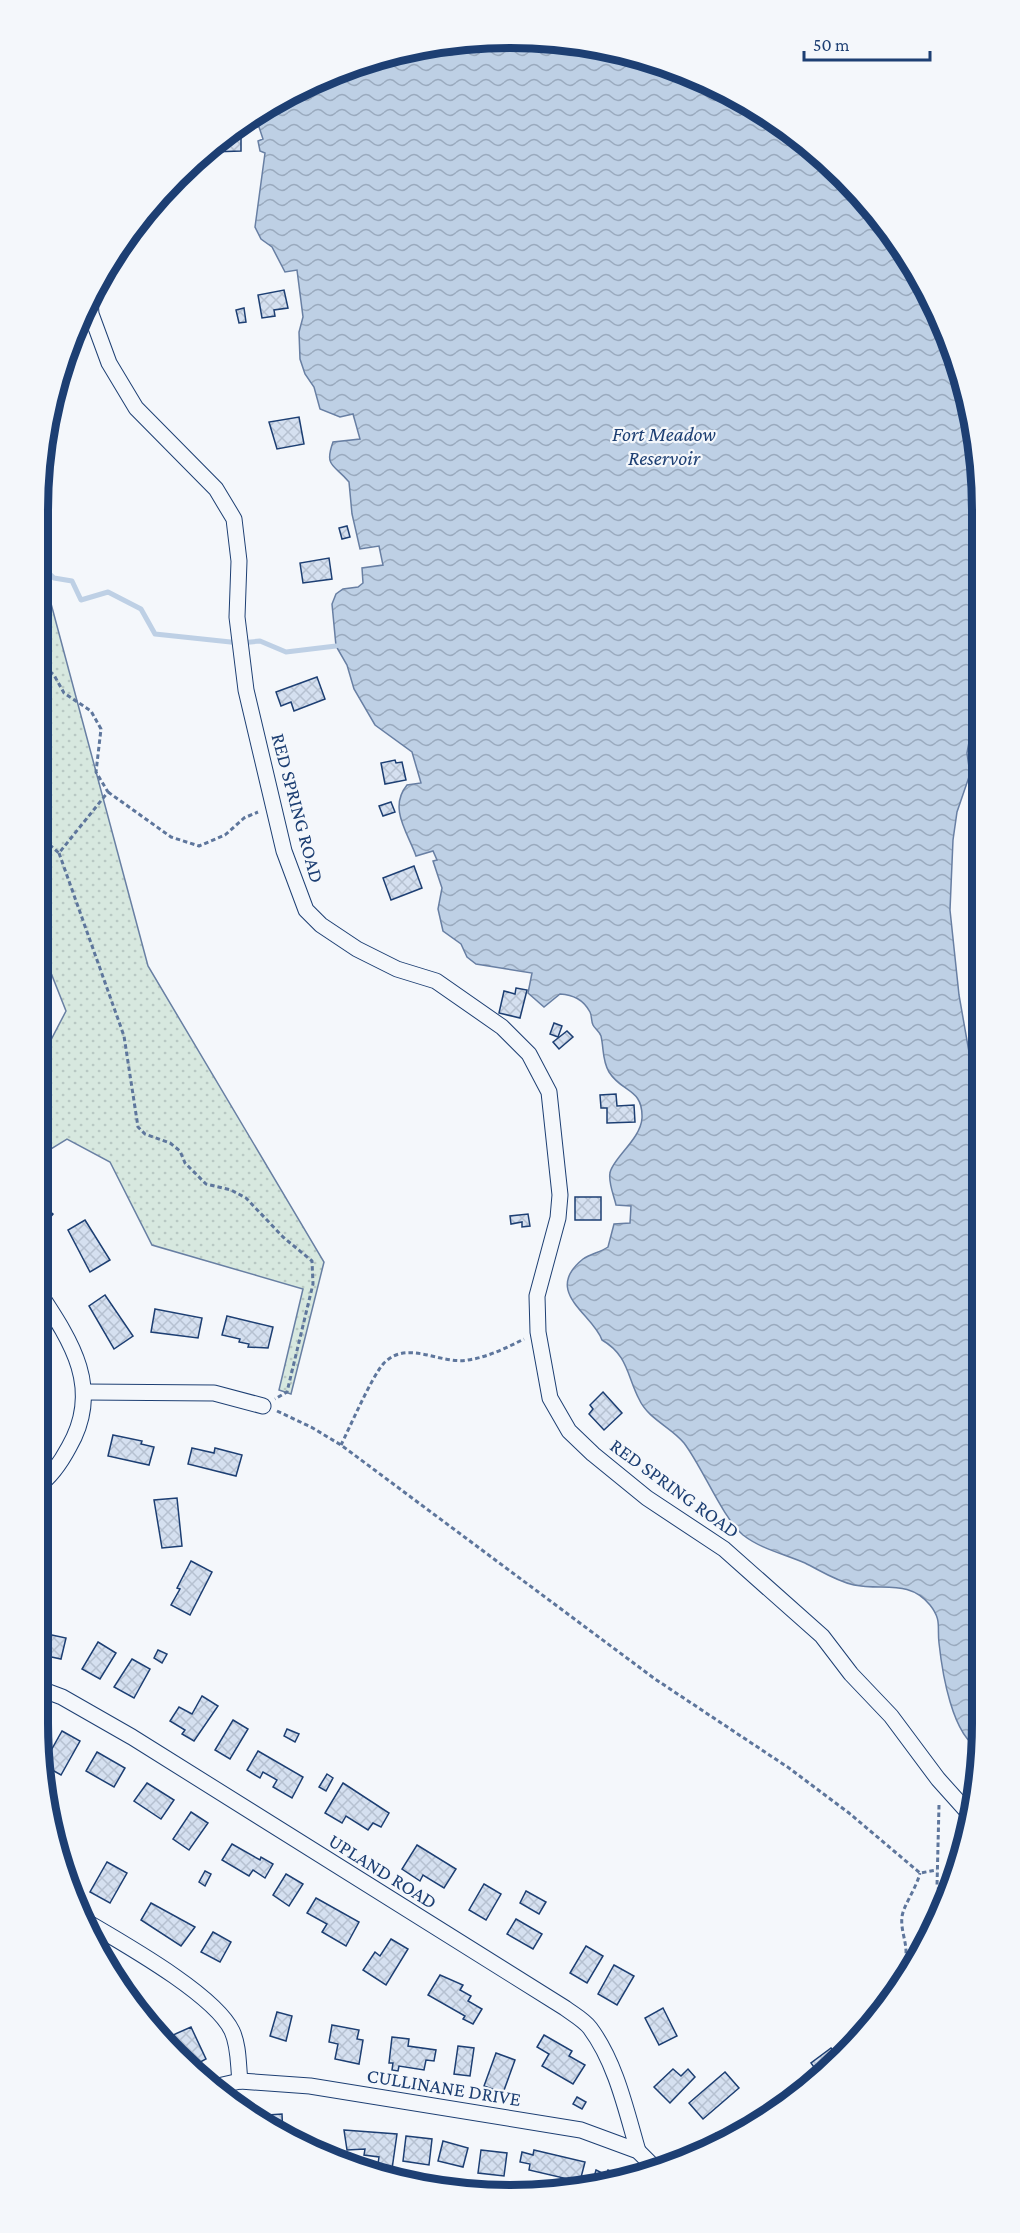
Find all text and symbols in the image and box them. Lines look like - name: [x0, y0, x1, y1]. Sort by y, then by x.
- scale bar: [804, 24, 930, 62]
- text: 50 m: [813, 35, 850, 55]
- water label: Fort Meadow Reservoir: [612, 422, 716, 470]
- street label: RED SPRING ROAD: [267, 731, 329, 885]
- street label: RED SPRING ROAD: [606, 1434, 744, 1542]
- street label: UPLAND ROAD: [325, 1829, 441, 1913]
- street label: CULLINANE DRIVE: [365, 2064, 523, 2110]

